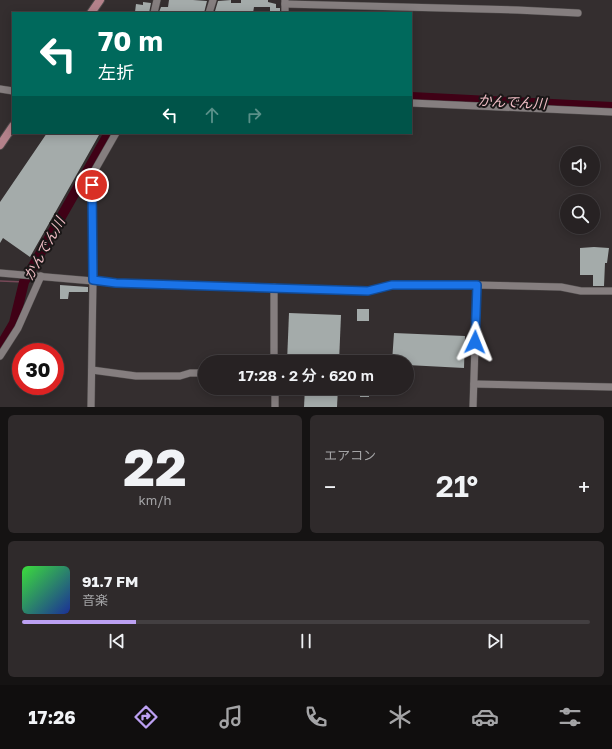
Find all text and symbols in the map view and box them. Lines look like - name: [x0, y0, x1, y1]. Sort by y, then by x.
- text: 70 m: [98, 24, 163, 57]
- icon: left: [32, 28, 84, 80]
- text: 左折: [98, 61, 134, 83]
- water label: かんでん川: [477, 91, 549, 112]
- icon: left: [159, 104, 181, 126]
- icon: ahead: [201, 104, 223, 126]
- icon: right: [243, 104, 265, 126]
- map controls: [560, 146, 600, 234]
- button: sound: [560, 146, 600, 186]
- pin: [75, 168, 109, 202]
- icon: arrive: [81, 174, 103, 196]
- button: search: [560, 194, 600, 234]
- water label: かんでん川: [19, 213, 69, 283]
- position arrow: [454, 321, 496, 363]
- speed limit sign: 30: [12, 343, 64, 395]
- text: 17:28 · 2 分 · 620 m: [238, 366, 374, 384]
- text: 22: [123, 435, 187, 497]
- text: エアコン: [324, 447, 376, 463]
- text: 21°: [436, 468, 478, 504]
- text: −: [324, 473, 336, 500]
- text: +: [578, 473, 590, 500]
- text: km/h: [138, 492, 172, 508]
- text: 91.7 FM: [82, 572, 138, 590]
- text: 音楽: [82, 592, 108, 608]
- icon: previous: [106, 630, 128, 652]
- icon: pause: [295, 630, 317, 652]
- icon: next: [484, 630, 506, 652]
- icon: directions: [132, 703, 160, 731]
- icon: music: [217, 703, 245, 731]
- icon: phone: [302, 703, 330, 731]
- icon: climate: [386, 703, 414, 731]
- icon: car: [471, 703, 499, 731]
- icon: filters: [556, 703, 584, 731]
- text: 17:26: [28, 706, 76, 728]

